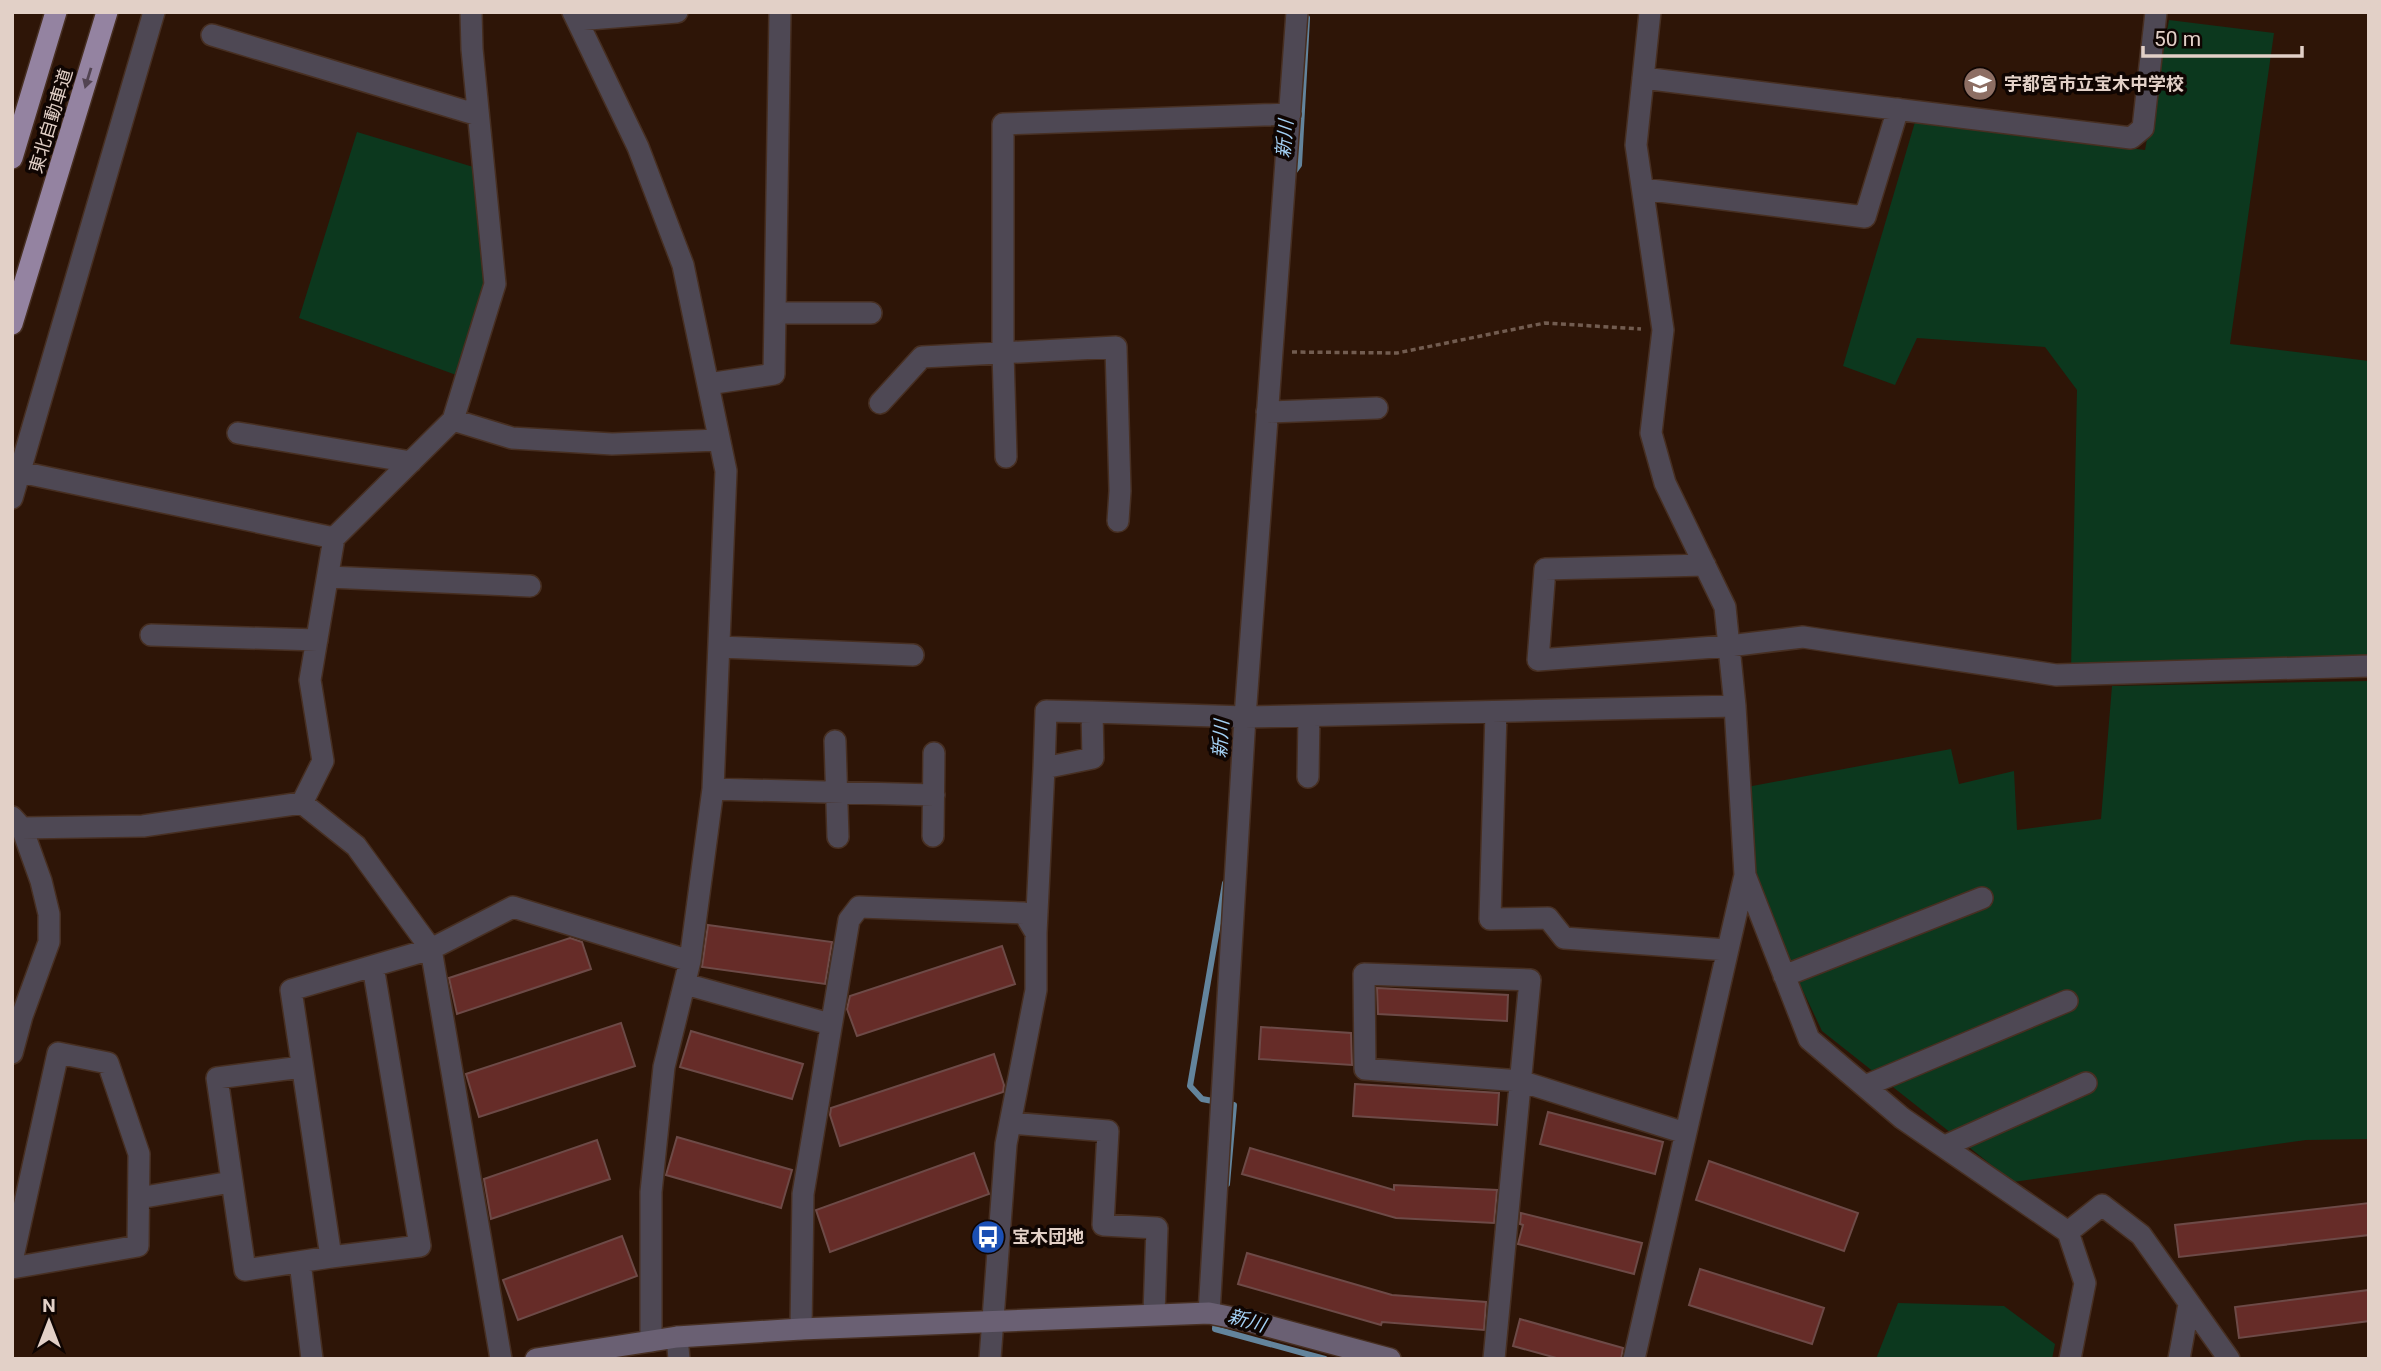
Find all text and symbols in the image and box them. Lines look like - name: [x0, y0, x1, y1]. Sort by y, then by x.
- scale bar: [2143, 14, 2302, 58]
- text: 50 m: [2154, 27, 2201, 51]
- school or university icon: 宇都宮市立宝木中学校: [1961, 65, 1999, 103]
- street label: 東北自動車道: [25, 66, 76, 176]
- one-way arrow: [83, 68, 93, 89]
- place label: 宇都宮市立宝木中学校: [2004, 73, 2184, 94]
- water label: 新川: [1271, 117, 1298, 159]
- water label: 新川: [1208, 717, 1233, 759]
- bus stop icon: 宝木団地: [969, 1218, 1007, 1256]
- place label: 宝木団地: [1012, 1226, 1084, 1247]
- north arrow: [14, 1287, 84, 1357]
- text: N: [42, 1294, 56, 1317]
- water label: 新川: [1225, 1304, 1270, 1337]

